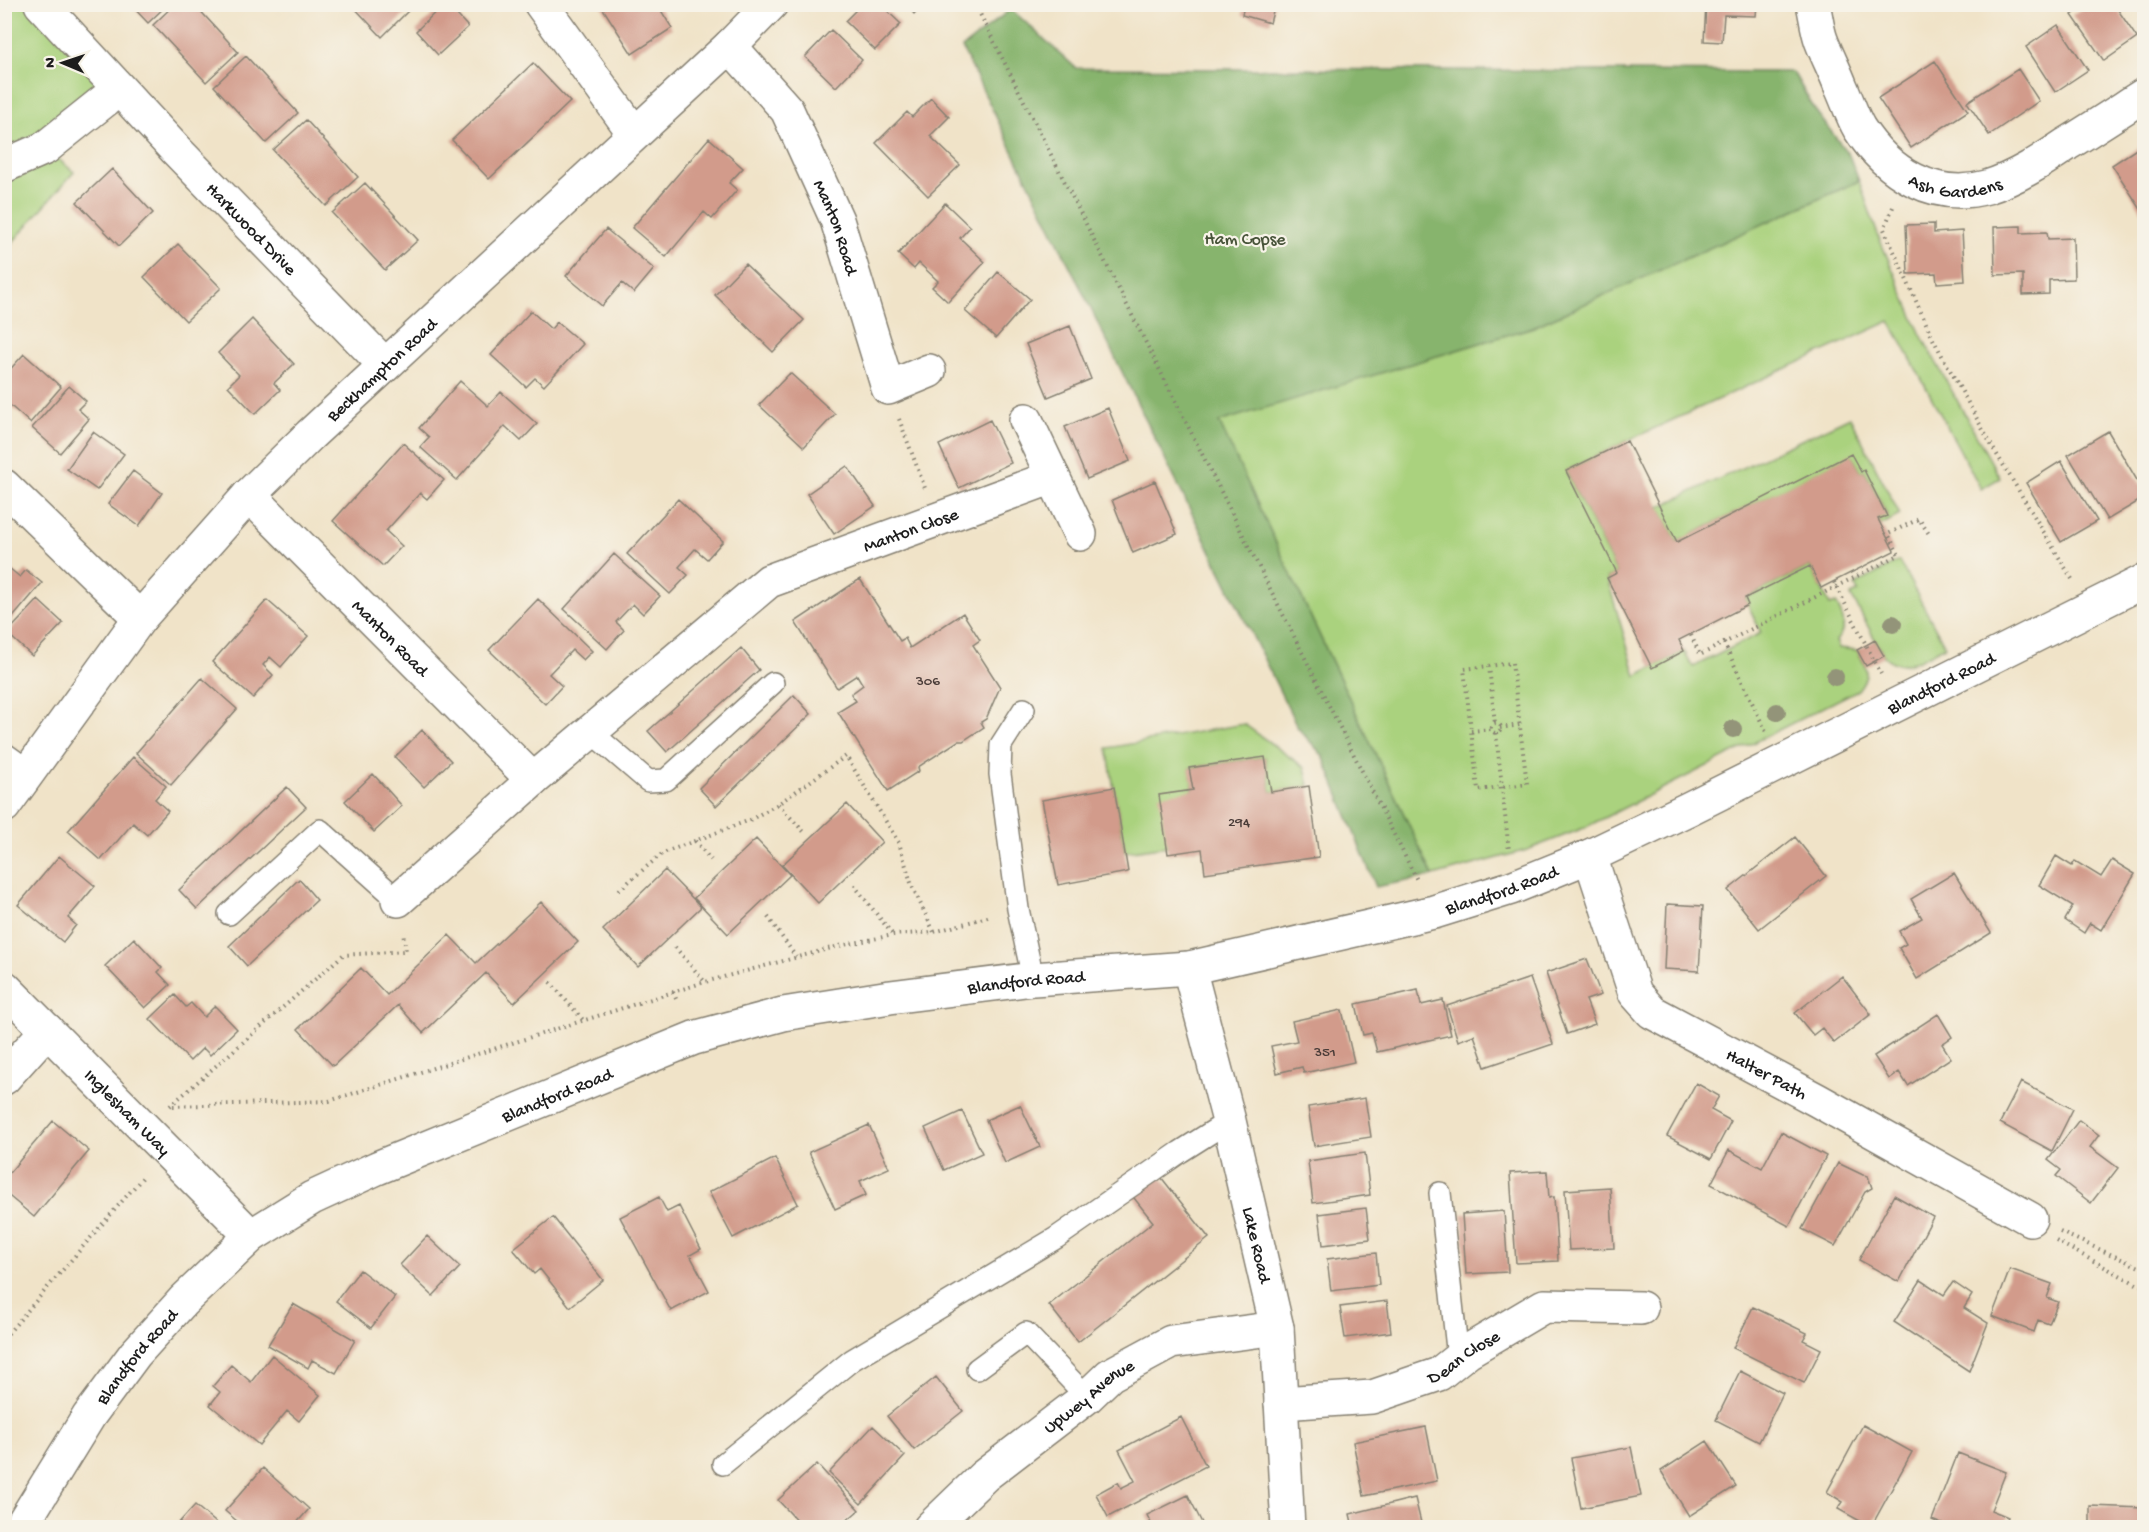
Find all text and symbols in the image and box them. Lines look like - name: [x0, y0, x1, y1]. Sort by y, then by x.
- north arrow: [33, 33, 93, 93]
- text: N: [42, 56, 61, 68]
- street label: Ash Gardens: [1905, 171, 2007, 204]
- street label: Manton Road: [807, 177, 861, 279]
- street label: Harkwood Drive: [200, 179, 301, 281]
- park label: Ham Copse: [1204, 230, 1286, 251]
- street label: Beckhampton Road: [323, 314, 443, 428]
- street label: Manton Close: [861, 504, 962, 559]
- street label: Manton Road: [346, 596, 433, 683]
- street label: Blandford Road: [1884, 648, 2001, 721]
- house number: 306: [915, 673, 940, 691]
- house number: 294: [1228, 814, 1250, 832]
- street label: Blandford Road: [1443, 861, 1563, 921]
- street label: Blandford Road: [966, 967, 1087, 1000]
- house number: 351: [1313, 1044, 1336, 1062]
- street label: Halter Path: [1722, 1045, 1810, 1106]
- street label: Blandford Road: [498, 1064, 617, 1129]
- street label: Inglesham Way: [79, 1066, 174, 1162]
- street label: Lake Road: [1236, 1205, 1275, 1287]
- street label: Blandford Road: [92, 1305, 185, 1410]
- street label: Dean Close: [1425, 1326, 1505, 1390]
- street label: Upwey Avenue: [1040, 1356, 1139, 1439]

